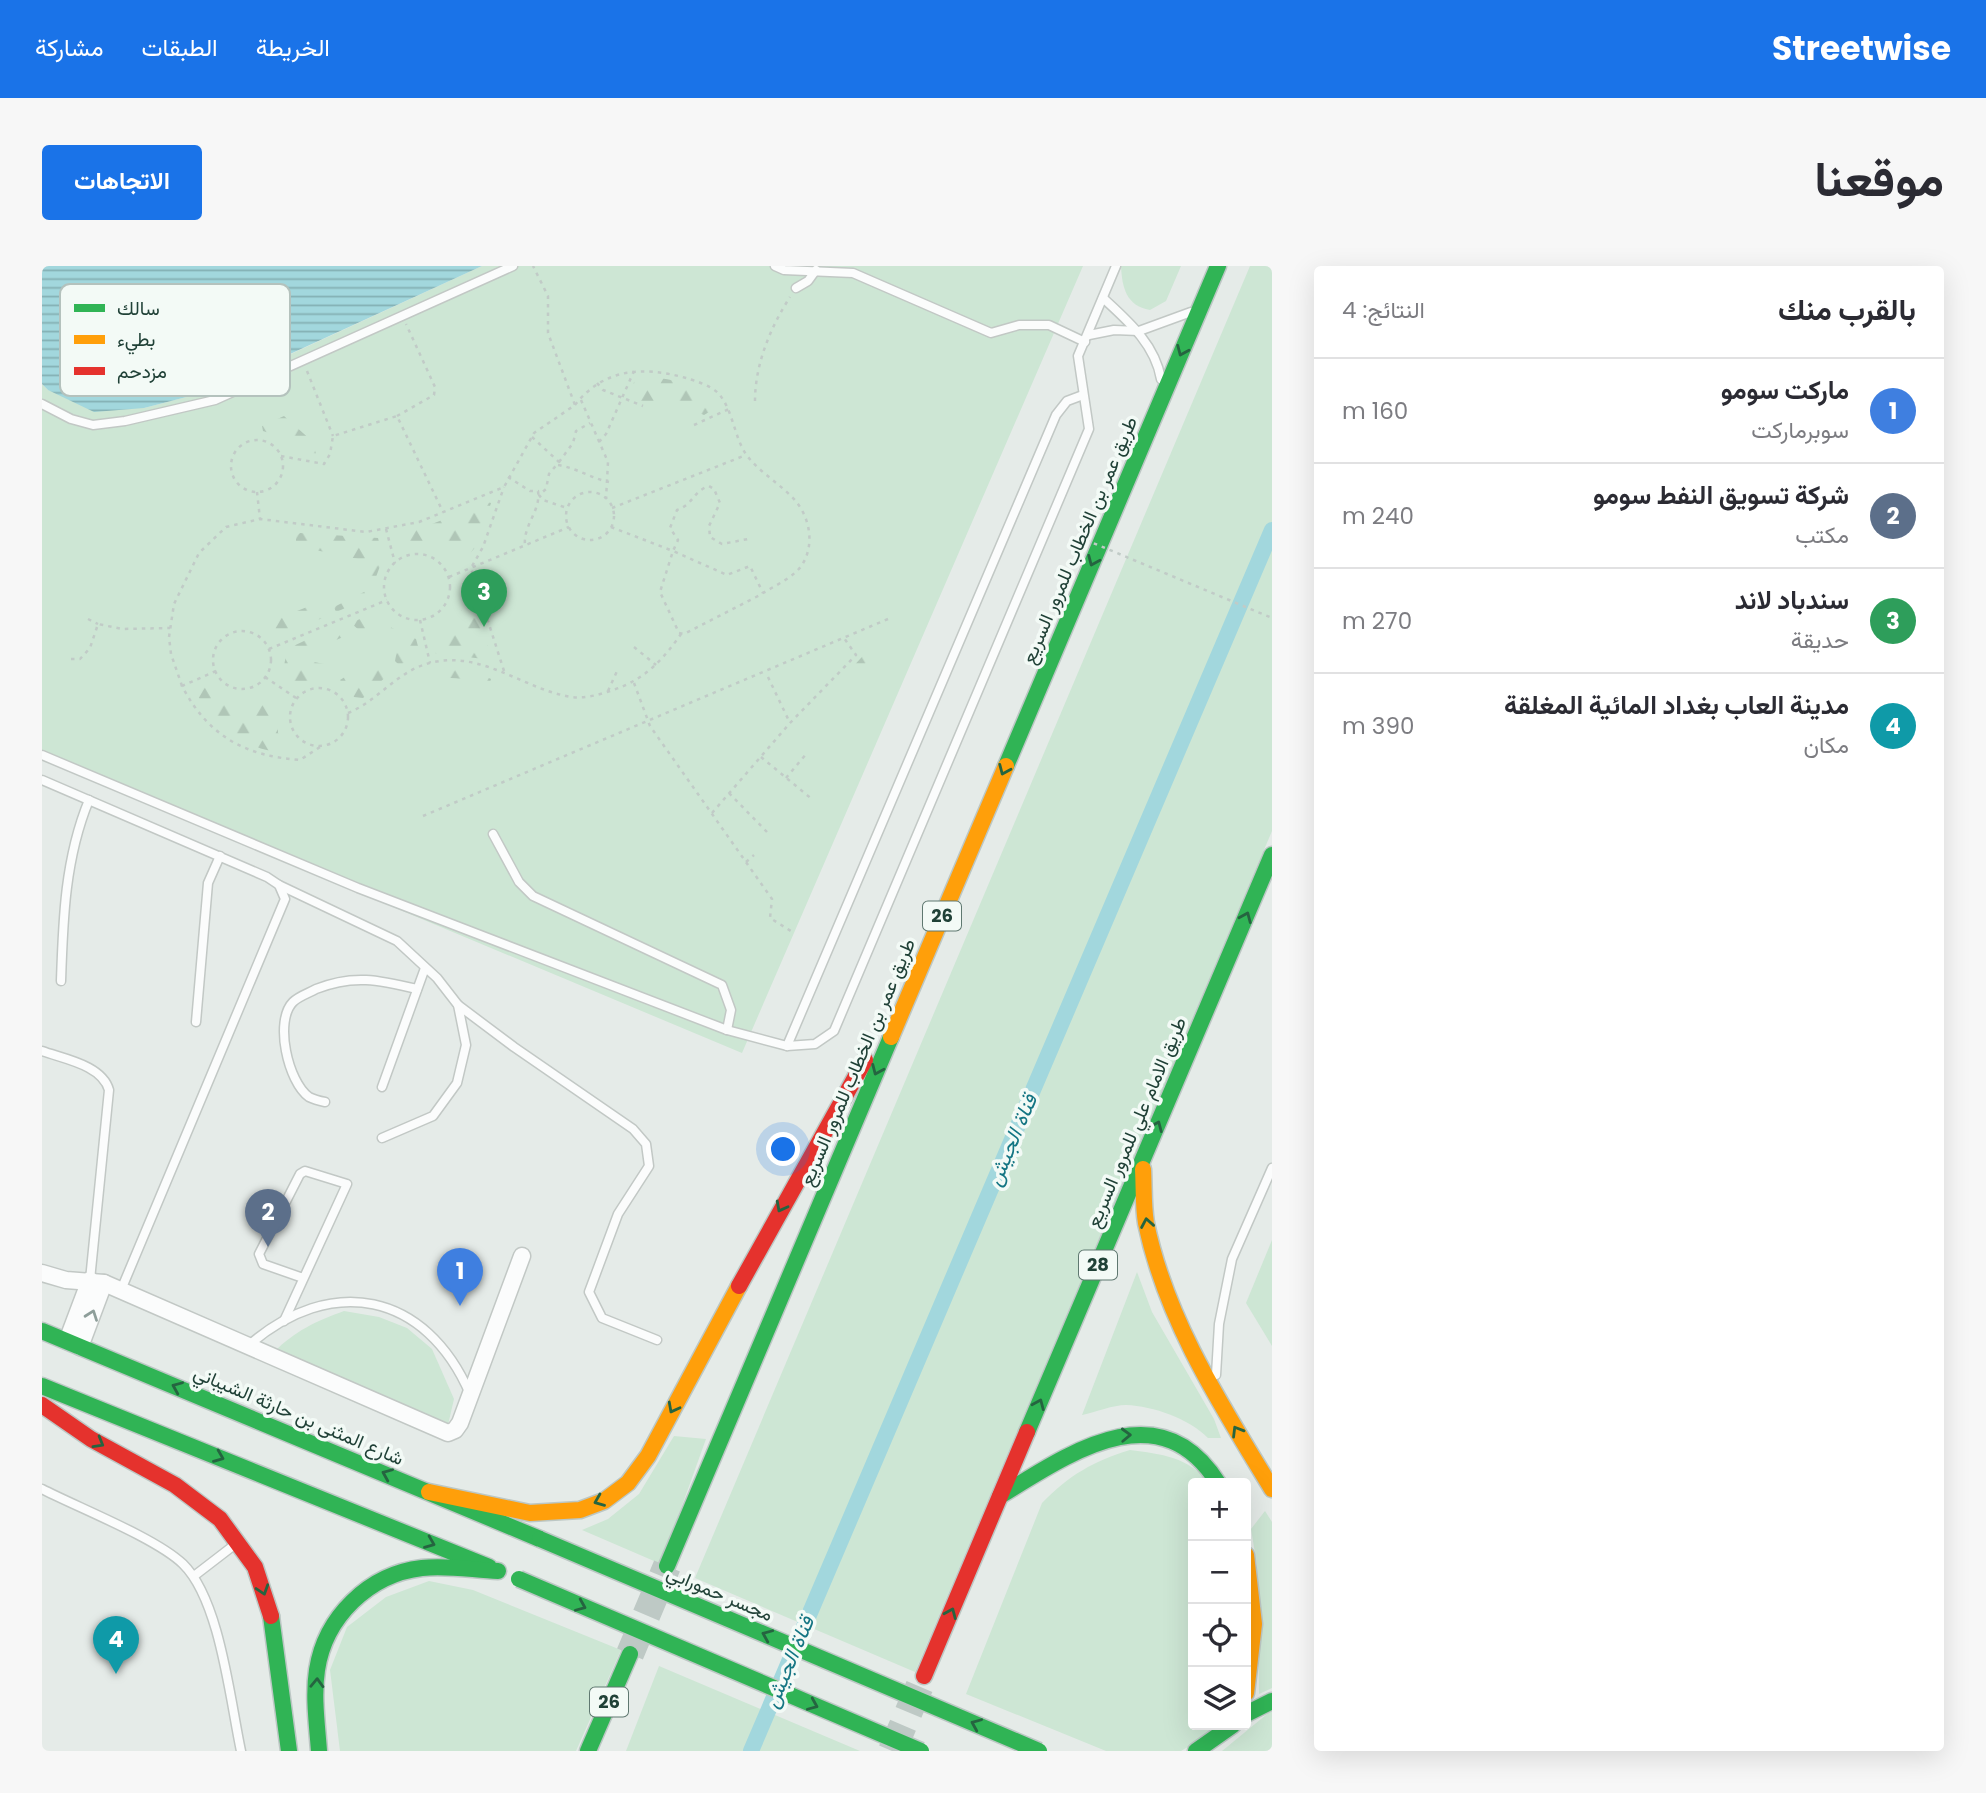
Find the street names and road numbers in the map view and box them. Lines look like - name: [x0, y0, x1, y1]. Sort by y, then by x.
- street label: طريق عمر بن الخطاب للمرور السريع: [1015, 412, 1144, 668]
- road number: 26: [923, 902, 961, 930]
- street label: طريق عمر بن الخطاب للمرور السريع: [793, 934, 922, 1190]
- street label: طريق الامام علي للمرور السريع: [1080, 1013, 1195, 1232]
- road number: 28: [1079, 1250, 1117, 1280]
- street label: شارع المثنى بن حارثة الشيباني: [189, 1359, 408, 1474]
- street label: مجسر حمورابي: [662, 1559, 777, 1630]
- road number: 26: [590, 1688, 628, 1716]

